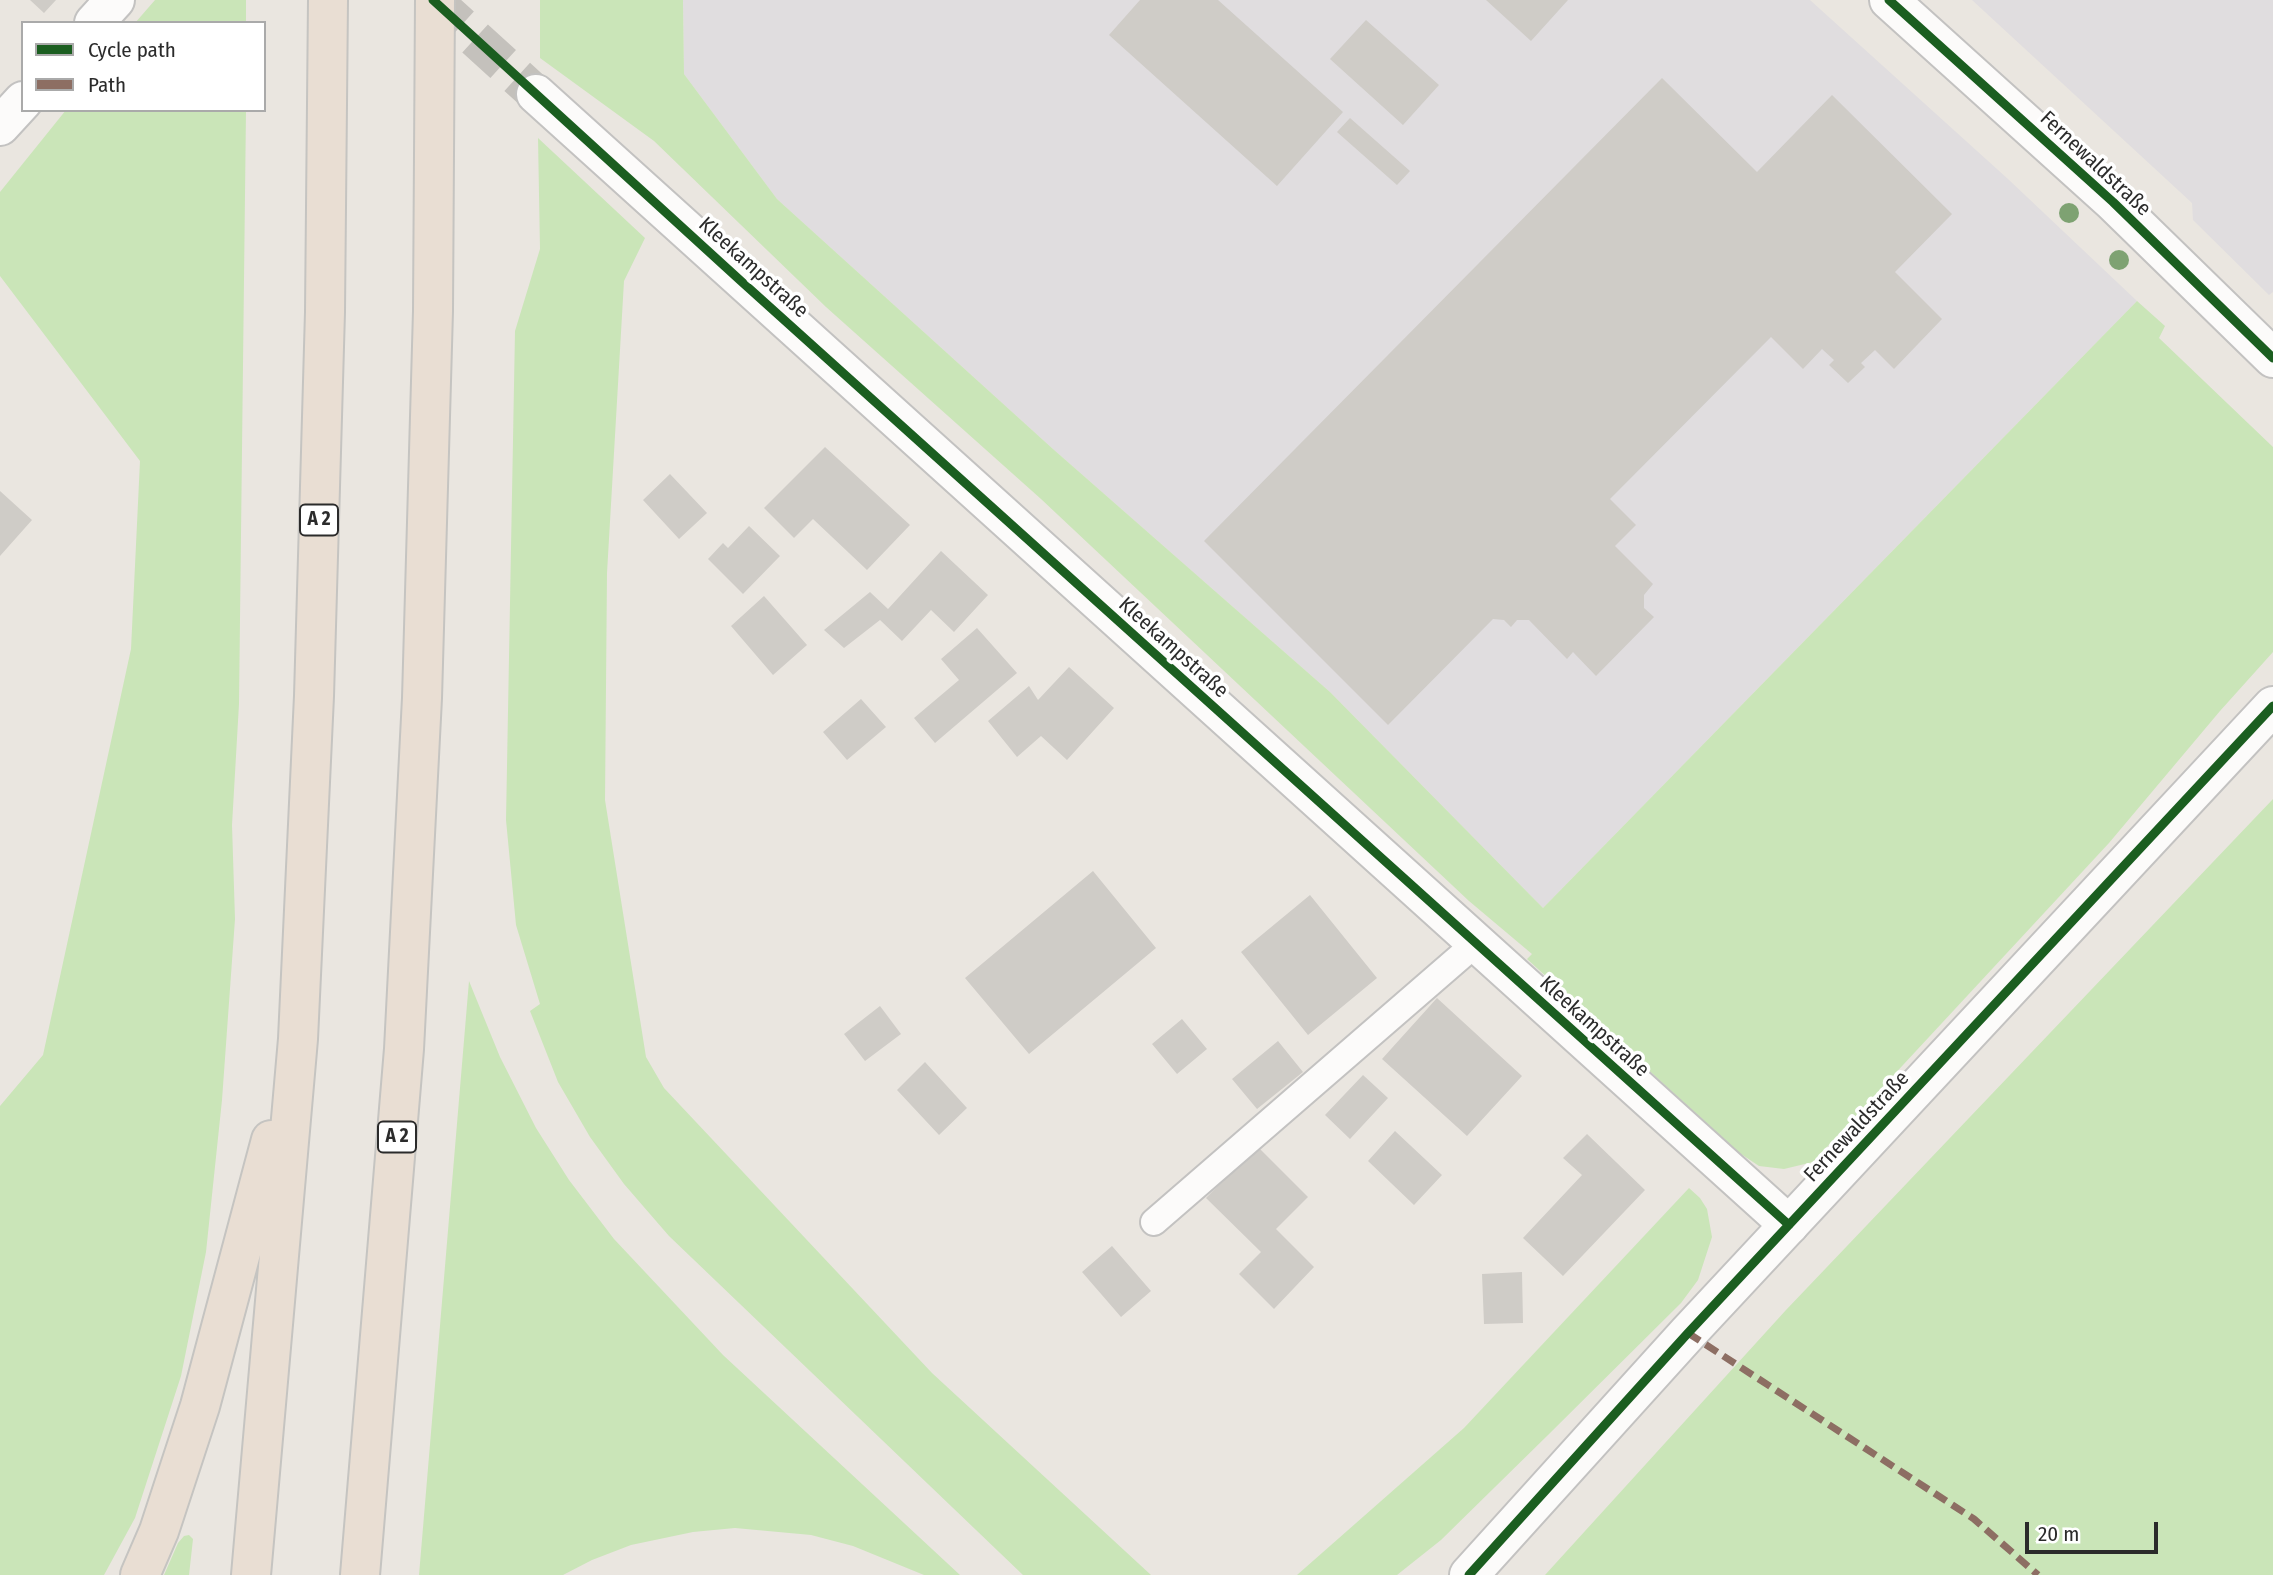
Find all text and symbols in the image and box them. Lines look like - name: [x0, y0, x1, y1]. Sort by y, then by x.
- legend: [21, 21, 266, 112]
- text: Cycle path: [88, 37, 176, 63]
- text: Path: [88, 72, 126, 98]
- street label: Fernewaldstraße: [2034, 106, 2156, 222]
- street label: Kleekampstraße: [693, 212, 813, 324]
- road number: A 2: [300, 505, 338, 536]
- street label: Kleekampstraße: [1113, 592, 1233, 704]
- street label: Kleekampstraße: [1534, 971, 1654, 1083]
- street label: Fernewaldstraße: [1799, 1066, 1915, 1188]
- road number: A 2: [378, 1121, 416, 1152]
- scale bar: [2028, 1508, 2161, 1552]
- text: 20 m: [2038, 1521, 2079, 1547]

